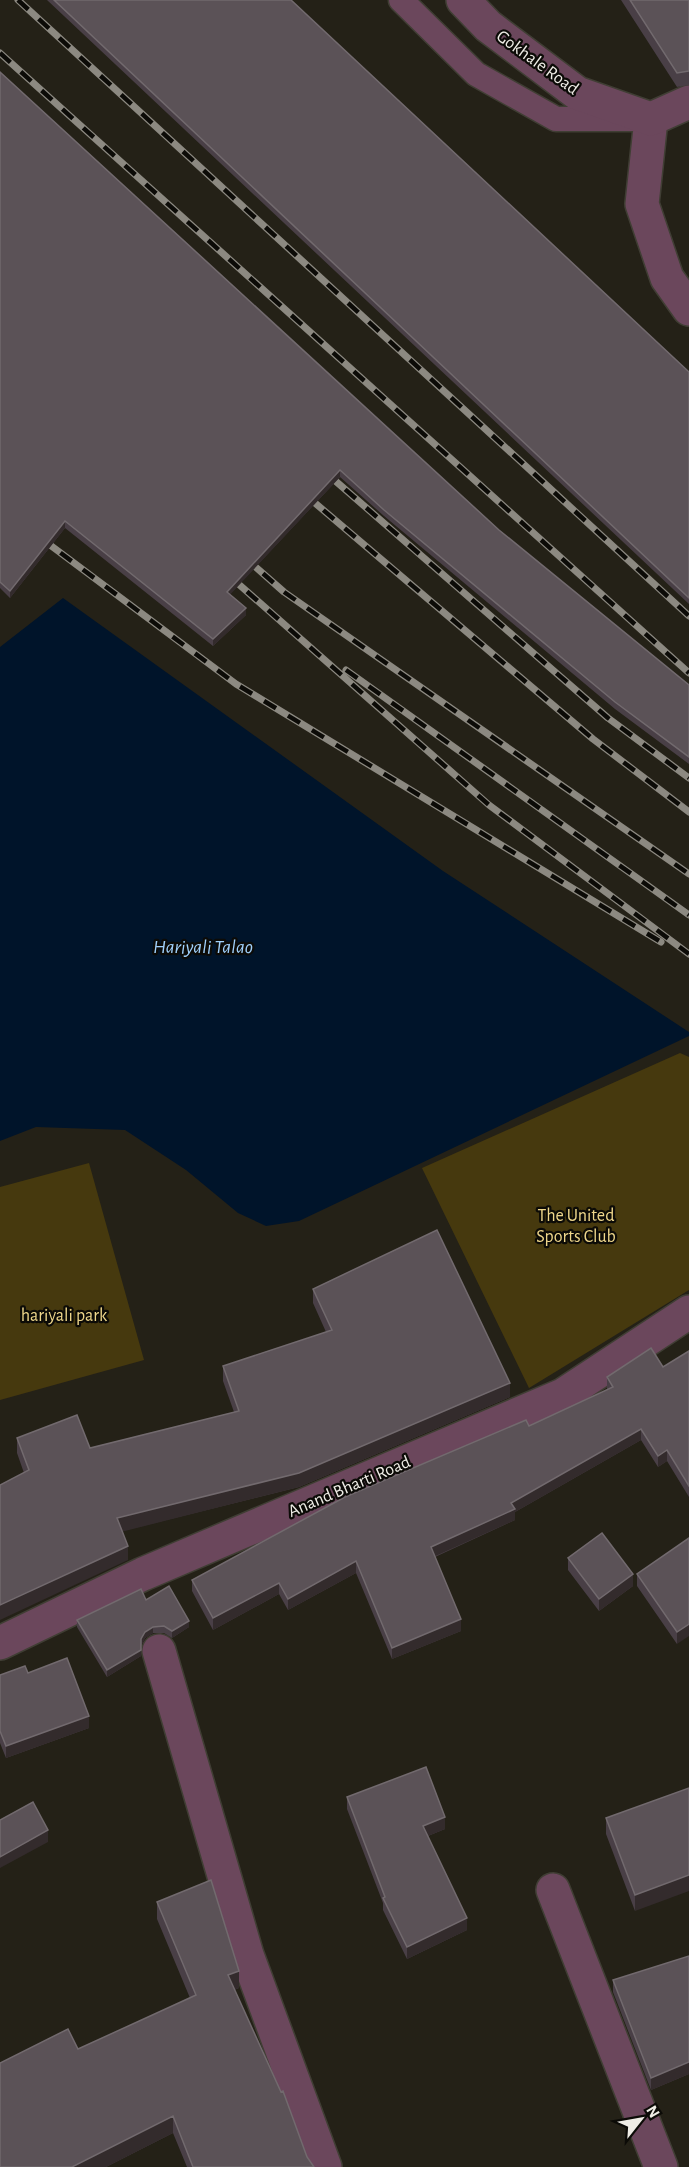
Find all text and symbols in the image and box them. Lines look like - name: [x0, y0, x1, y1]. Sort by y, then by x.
- street label: Gokhale Road: [493, 27, 582, 99]
- water label: Hariyali Talao: [153, 937, 253, 957]
- park label: The United Sports Club: [536, 1207, 616, 1246]
- park label: hariyali park: [21, 1307, 108, 1325]
- street label: Anand Bharti Road: [286, 1453, 413, 1521]
- north arrow: [611, 2089, 671, 2149]
- text: N: [643, 2103, 663, 2121]

